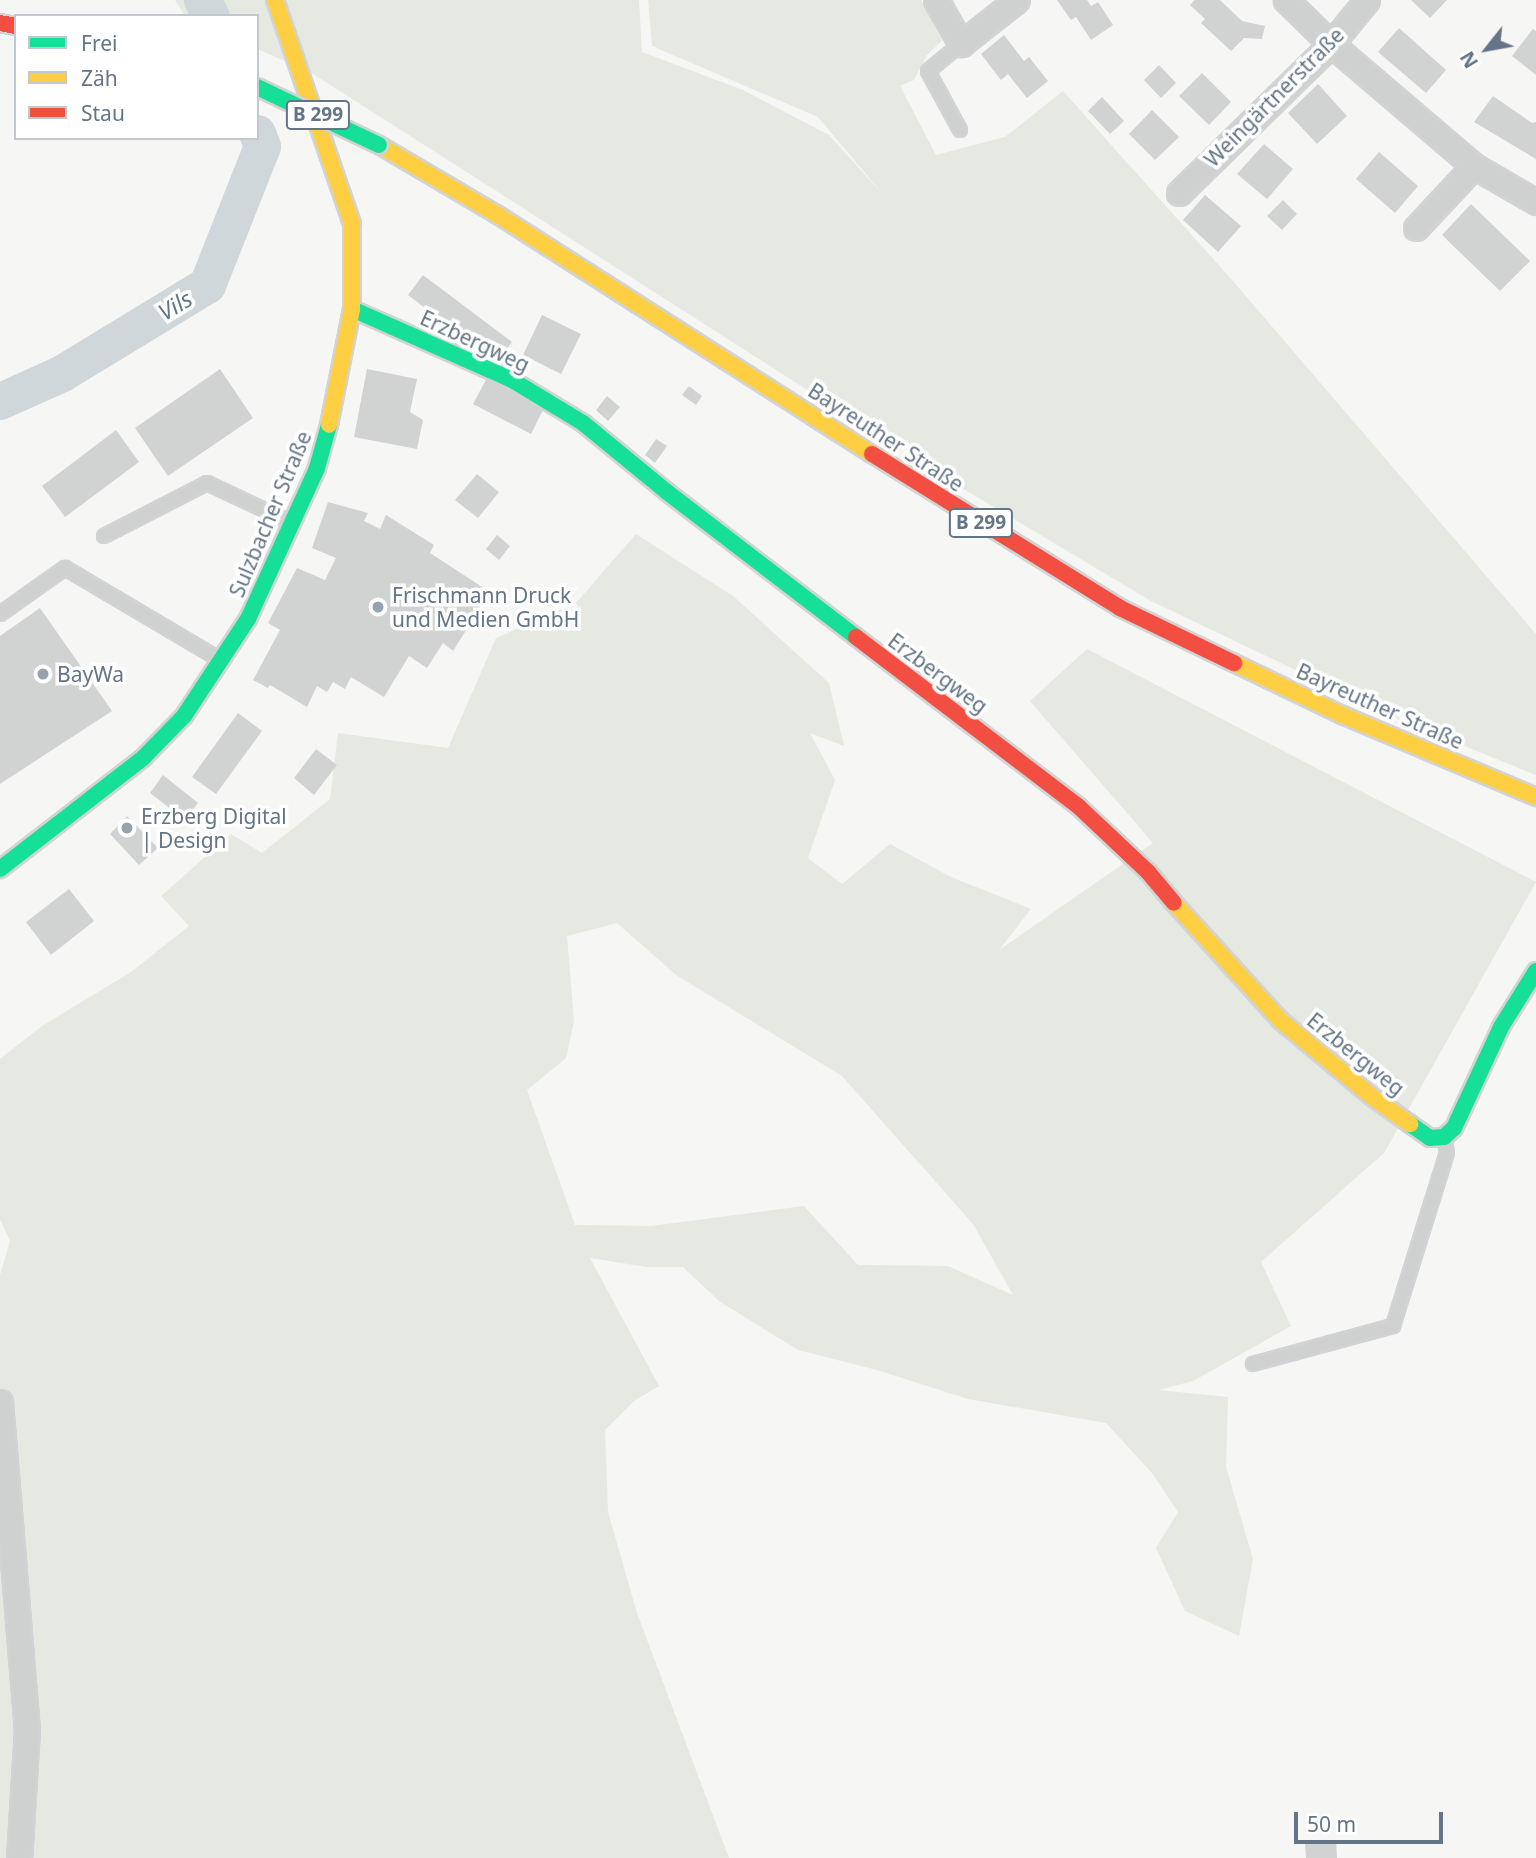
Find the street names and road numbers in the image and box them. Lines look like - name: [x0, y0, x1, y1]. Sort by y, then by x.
- street label: Weingärtnerstraße: [1199, 22, 1349, 172]
- road number: B 299: [285, 99, 351, 130]
- street label: Erzbergweg: [416, 305, 534, 377]
- street label: Bayreuther Straße: [804, 377, 968, 497]
- street label: Sulzbacher Straße: [224, 427, 316, 601]
- road number: B 299: [948, 508, 1014, 538]
- street label: Erzbergweg: [883, 628, 993, 718]
- street label: Bayreuther Straße: [1293, 658, 1467, 754]
- street label: Erzbergweg: [1302, 1007, 1410, 1101]

